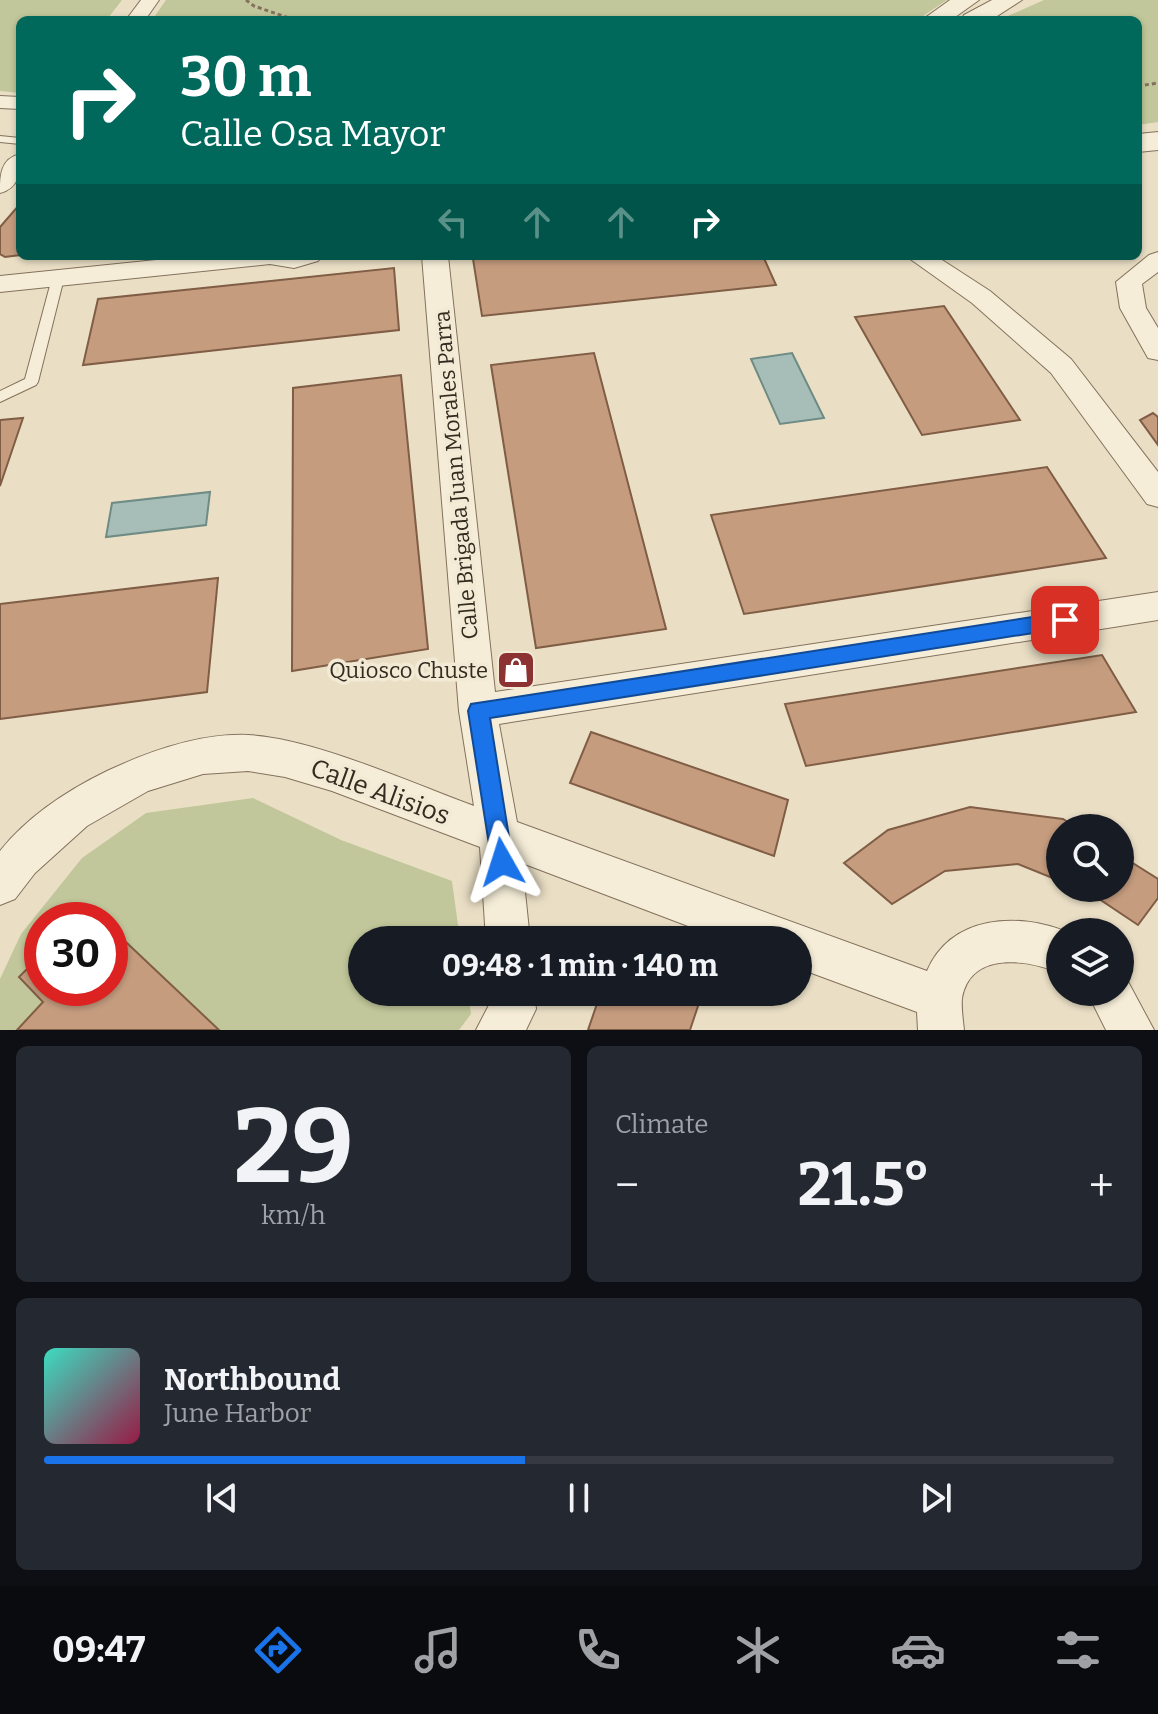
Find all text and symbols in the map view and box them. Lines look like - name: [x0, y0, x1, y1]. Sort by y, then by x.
- text: 30 m: [180, 44, 311, 111]
- icon: right: [48, 48, 152, 152]
- text: Calle Osa Mayor: [180, 112, 445, 156]
- icon: left: [431, 200, 475, 244]
- icon: ahead: [515, 200, 559, 244]
- icon: ahead: [599, 200, 643, 244]
- icon: right: [683, 200, 727, 244]
- street label: Calle Brigada Juan Morales Parra: [428, 309, 484, 641]
- pin: [1031, 586, 1099, 654]
- icon: arrive: [1043, 598, 1087, 642]
- shop icon: Quiosco Chuste: [495, 649, 537, 691]
- place label: Quiosco Chuste: [329, 657, 488, 684]
- street label: Calle Alisios: [306, 753, 454, 831]
- map controls: [1046, 814, 1134, 1006]
- button: search: [1046, 814, 1134, 902]
- position arrow: [460, 820, 544, 904]
- speed limit sign: 30: [24, 902, 128, 1006]
- button: layers: [1046, 918, 1134, 1006]
- text: 09:48 · 1 min · 140 m: [442, 948, 718, 984]
- text: 29: [233, 1085, 354, 1210]
- text: Climate: [615, 1109, 709, 1140]
- text: 21.5°: [798, 1149, 930, 1221]
- text: −: [615, 1159, 639, 1212]
- text: +: [1089, 1159, 1114, 1212]
- text: km/h: [261, 1200, 326, 1231]
- text: Northbound: [164, 1362, 340, 1398]
- text: June Harbor: [164, 1398, 311, 1429]
- icon: previous: [200, 1476, 244, 1520]
- icon: pause: [557, 1476, 601, 1520]
- icon: next: [914, 1476, 958, 1520]
- icon: directions: [250, 1622, 306, 1678]
- icon: music: [410, 1622, 466, 1678]
- icon: phone: [570, 1622, 626, 1678]
- icon: climate: [730, 1622, 786, 1678]
- icon: car: [890, 1622, 946, 1678]
- icon: filters: [1050, 1622, 1106, 1678]
- text: 09:47: [52, 1628, 145, 1672]

